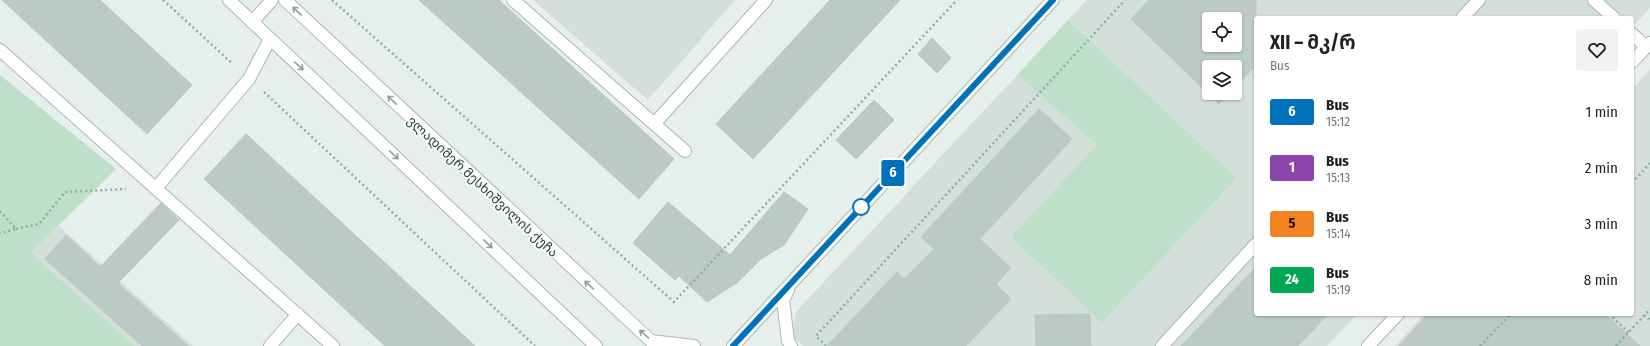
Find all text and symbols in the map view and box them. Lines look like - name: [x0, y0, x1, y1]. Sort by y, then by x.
- one-way arrow: [292, 6, 302, 16]
- map controls: [1202, 12, 1242, 100]
- button: locate: [1202, 12, 1242, 52]
- button: heart: [1576, 29, 1618, 71]
- text: XII – მკ/რ: [1270, 31, 1355, 54]
- text: Bus: [1270, 58, 1289, 73]
- button: layers: [1202, 60, 1242, 100]
- one-way arrow: [294, 61, 304, 70]
- one-way arrow: [387, 95, 397, 105]
- text: Bus: [1326, 96, 1349, 114]
- text: 6: [1288, 103, 1296, 120]
- text: 1 min: [1585, 103, 1618, 121]
- street label: ვლადიმერ მესხიშვილის ქუჩა: [404, 113, 561, 261]
- text: 15:12: [1326, 114, 1350, 129]
- one-way arrow: [388, 150, 399, 159]
- text: Bus: [1326, 152, 1349, 170]
- text: 1: [1289, 159, 1295, 176]
- text: 2 min: [1585, 159, 1618, 177]
- line badge: 6: [880, 160, 906, 186]
- text: 6: [889, 164, 897, 181]
- text: 15:13: [1326, 170, 1350, 185]
- unlabelled marker: [852, 198, 870, 216]
- text: Bus: [1326, 208, 1349, 226]
- text: 5: [1289, 215, 1295, 232]
- text: 3 min: [1584, 215, 1618, 233]
- text: 15:14: [1326, 226, 1351, 241]
- one-way arrow: [483, 239, 493, 248]
- text: Bus: [1326, 264, 1349, 282]
- text: 24: [1285, 271, 1299, 288]
- text: 8 min: [1584, 271, 1618, 289]
- one-way arrow: [584, 280, 594, 289]
- text: 15:19: [1326, 282, 1351, 297]
- one-way arrow: [638, 330, 649, 339]

